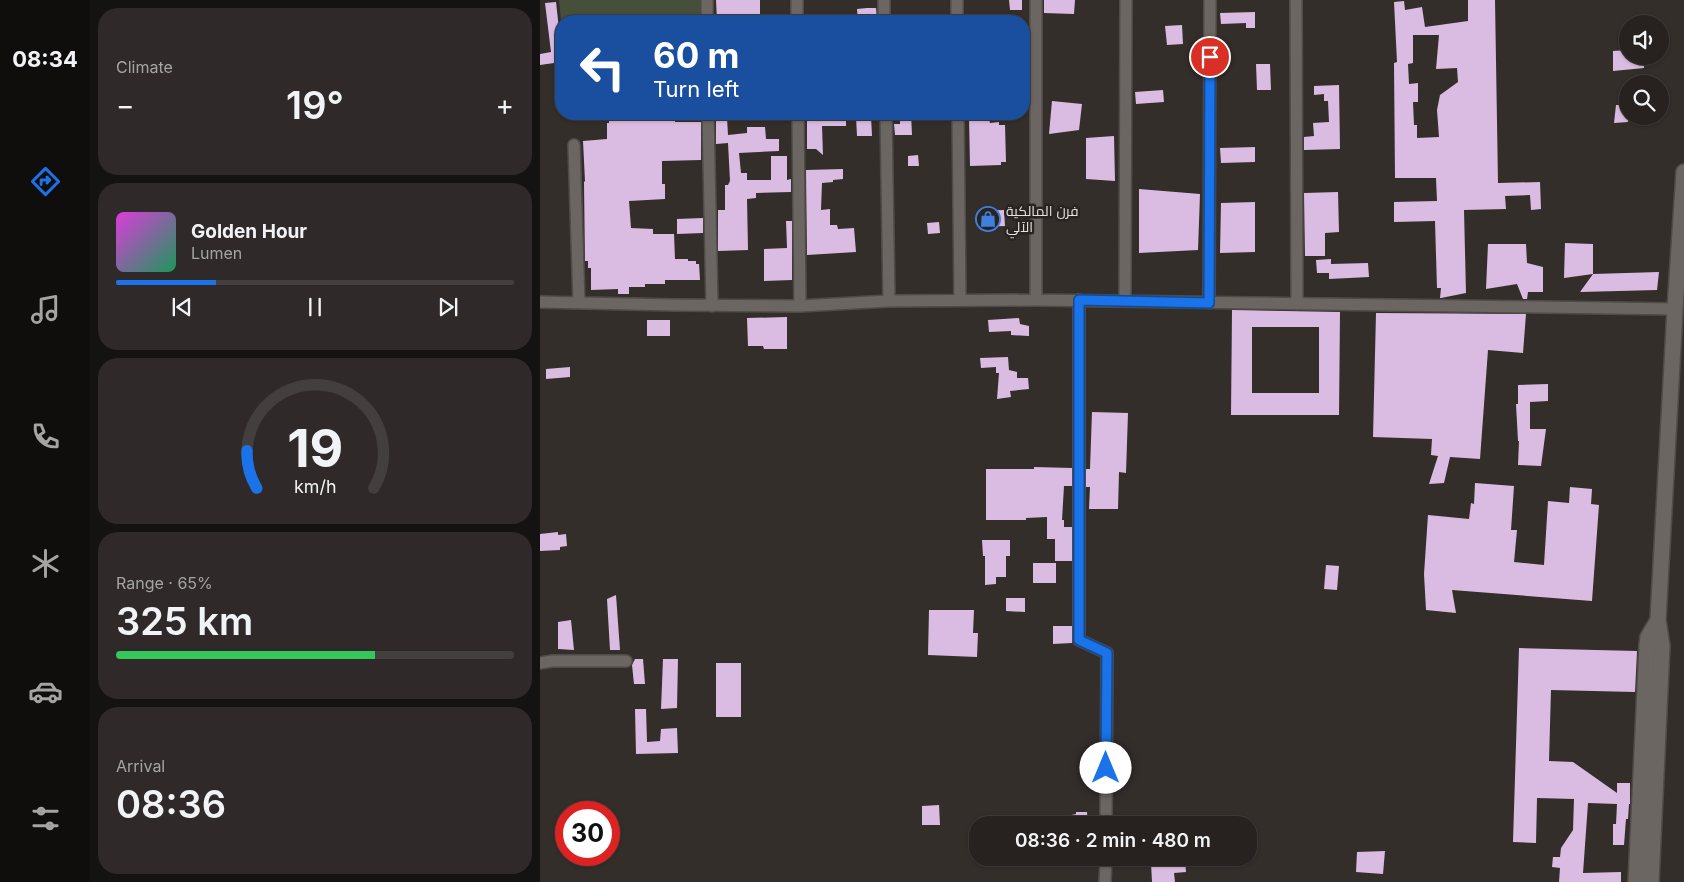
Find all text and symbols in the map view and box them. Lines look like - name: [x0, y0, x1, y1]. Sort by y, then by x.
- map controls: [1619, 15, 1669, 125]
- button: sound: [1619, 15, 1669, 65]
- text: 60 m: [653, 34, 740, 76]
- icon: left: [570, 35, 635, 100]
- pin: [1189, 36, 1231, 78]
- icon: arrive: [1196, 43, 1224, 71]
- text: 08:34: [12, 46, 78, 72]
- text: Climate: [116, 57, 173, 77]
- button: search: [1619, 75, 1669, 125]
- text: Turn left: [653, 76, 739, 102]
- text: 19°: [286, 82, 344, 128]
- text: −: [116, 88, 135, 122]
- text: +: [495, 88, 514, 122]
- icon: directions: [28, 164, 63, 199]
- place label: فرن المالكية الآلي: [1006, 202, 1078, 239]
- shop icon: فرن المالكية الآلي: [975, 206, 1001, 232]
- text: Golden Hour: [191, 220, 307, 243]
- text: Lumen: [191, 243, 242, 263]
- icon: music: [28, 292, 63, 327]
- icon: previous: [168, 293, 196, 321]
- icon: pause: [301, 293, 329, 321]
- icon: next: [434, 293, 462, 321]
- text: 19: [287, 417, 343, 480]
- icon: phone: [28, 419, 63, 454]
- text: km/h: [294, 476, 336, 497]
- icon: climate: [28, 546, 63, 581]
- text: Range · 65%: [116, 573, 213, 593]
- text: 325 km: [116, 598, 253, 644]
- icon: car: [28, 674, 63, 709]
- position arrow: [1079, 741, 1131, 793]
- text: Arrival: [116, 756, 165, 776]
- text: 08:36: [116, 781, 226, 827]
- icon: filters: [28, 801, 63, 836]
- speed limit sign: 30: [555, 801, 620, 866]
- text: 08:36 · 2 min · 480 m: [1015, 829, 1211, 852]

